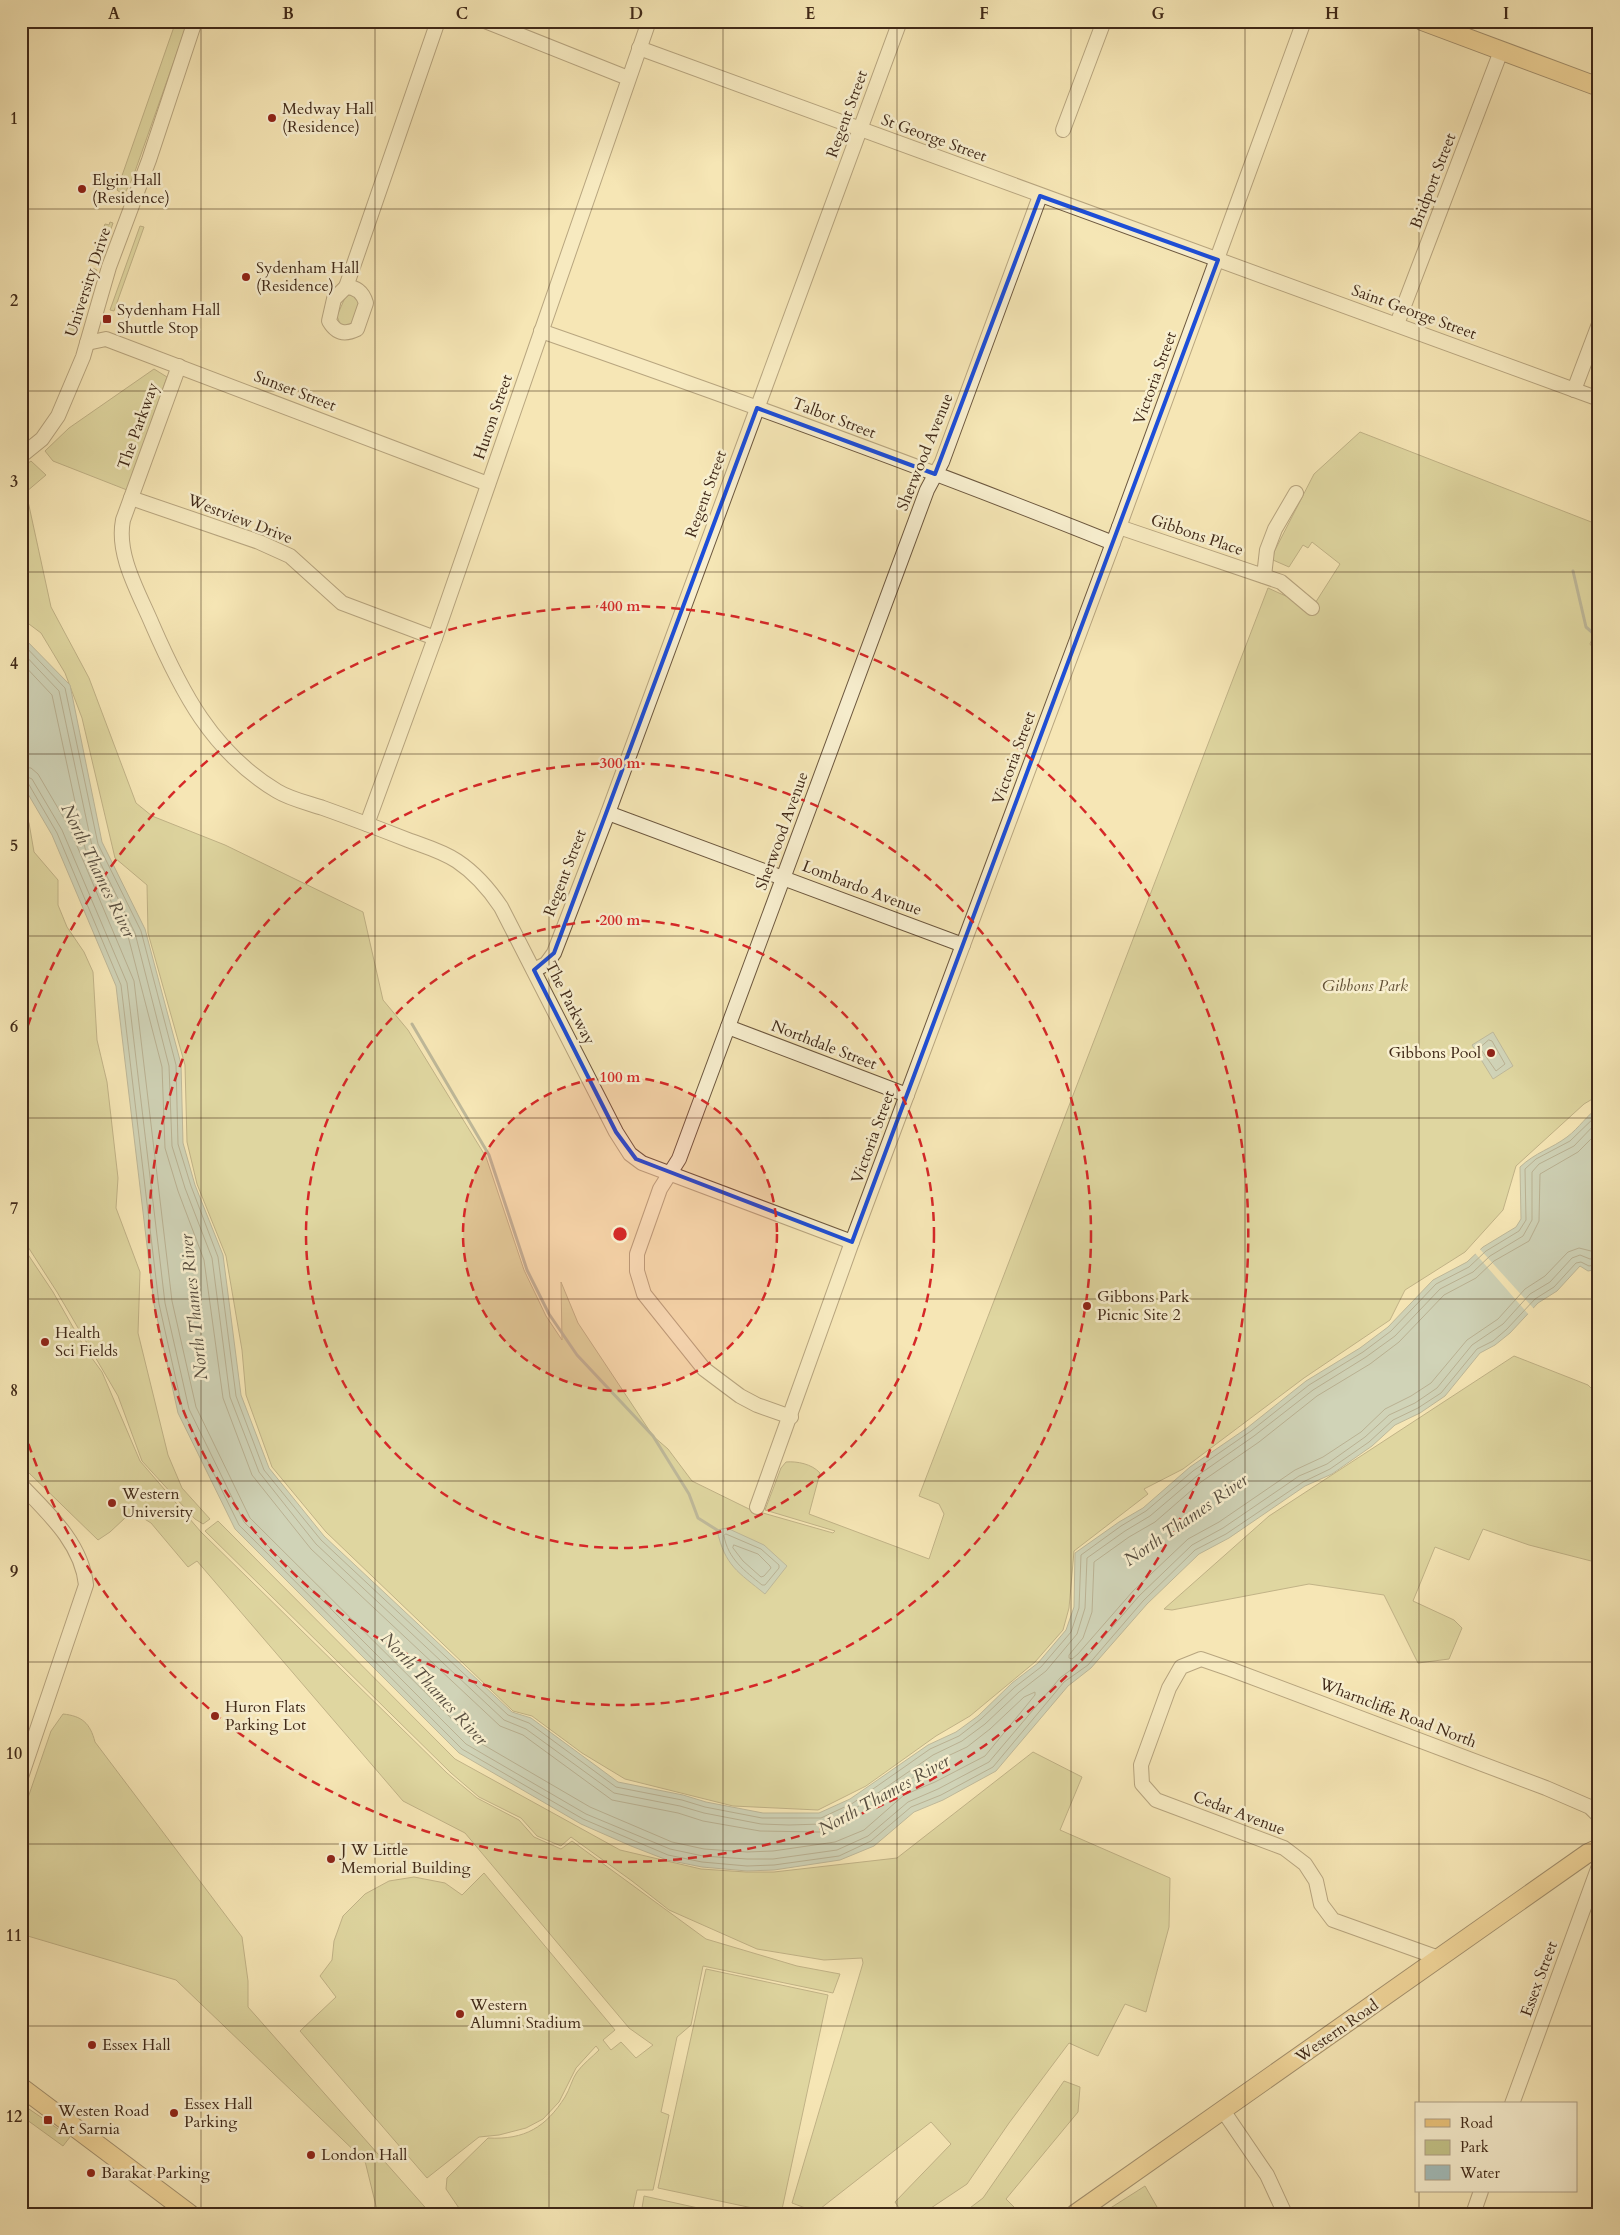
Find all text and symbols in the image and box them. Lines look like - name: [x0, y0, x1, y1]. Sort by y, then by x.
- text: A: [108, 3, 120, 25]
- text: B: [282, 3, 294, 25]
- text: C: [456, 3, 468, 25]
- text: D: [629, 3, 643, 25]
- text: E: [805, 3, 815, 25]
- text: F: [979, 3, 989, 25]
- text: G: [1151, 3, 1165, 25]
- text: H: [1325, 3, 1339, 25]
- text: I: [1503, 3, 1509, 25]
- street label: Regent Street: [821, 67, 873, 161]
- place label: Medway Hall (Residence): [282, 98, 374, 138]
- text: 1: [10, 108, 18, 130]
- street label: St George Street: [878, 109, 990, 167]
- marker: Medway Hall (Residence): [266, 112, 278, 124]
- street label: Bridport Street: [1405, 130, 1461, 232]
- place label: Elgin Hall (Residence): [92, 169, 170, 209]
- marker: Elgin Hall (Residence): [76, 183, 88, 195]
- street label: University Drive: [60, 224, 116, 340]
- place label: Sydenham Hall (Residence): [256, 257, 359, 297]
- marker: Sydenham Hall (Residence): [240, 271, 252, 283]
- street label: Saint George Street: [1349, 279, 1479, 345]
- text: 2: [10, 290, 18, 312]
- place label: Sydenham Hall Shuttle Stop: [117, 299, 220, 339]
- marker: Sydenham Hall Shuttle Stop: [101, 313, 113, 325]
- street label: Victoria Street: [1128, 329, 1182, 427]
- street label: Sunset Street: [251, 365, 339, 417]
- street label: Huron Street: [468, 372, 518, 462]
- street label: The Parkway: [112, 379, 164, 473]
- street label: Sherwood Avenue: [891, 390, 959, 514]
- street label: Talbot Street: [789, 392, 879, 444]
- street label: Regent Street: [680, 447, 732, 541]
- text: 3: [10, 471, 18, 493]
- street label: Westview Drive: [183, 488, 296, 549]
- street label: Gibbons Place: [1148, 509, 1246, 561]
- text: 400 m: [600, 596, 641, 616]
- text: 4: [10, 653, 18, 675]
- street label: Victoria Street: [987, 709, 1041, 807]
- text: 300 m: [600, 753, 641, 773]
- street label: Sherwood Avenue: [750, 769, 814, 893]
- water label: North Thames River: [55, 800, 142, 943]
- street label: Regent Street: [538, 826, 592, 920]
- text: 5: [10, 835, 18, 857]
- street label: Lombardo Avenue: [799, 855, 925, 921]
- text: 200 m: [600, 910, 641, 930]
- street label: The Parkway: [540, 957, 601, 1049]
- park label: Gibbons Park: [1322, 975, 1408, 997]
- street label: Northdale Street: [768, 1015, 880, 1075]
- text: 6: [10, 1016, 18, 1038]
- place label: Gibbons Pool: [1388, 1042, 1481, 1064]
- marker: Gibbons Pool: [1485, 1047, 1497, 1059]
- text: 100 m: [600, 1067, 641, 1087]
- street label: Victoria Street: [846, 1088, 900, 1186]
- text: 7: [10, 1198, 18, 1220]
- centre of rings: [611, 1225, 629, 1243]
- water label: North Thames River: [174, 1232, 214, 1381]
- place label: Gibbons Park Picnic Site 2: [1097, 1286, 1190, 1326]
- marker: Gibbons Park Picnic Site 2: [1081, 1300, 1093, 1312]
- place label: Health Sci Fields: [55, 1322, 118, 1362]
- marker: Health Sci Fields: [39, 1336, 51, 1348]
- text: 8: [10, 1380, 18, 1402]
- water label: North Thames River: [1119, 1467, 1254, 1572]
- place label: Western University: [121, 1483, 194, 1523]
- marker: Western University: [106, 1497, 118, 1509]
- text: 9: [10, 1561, 18, 1583]
- water label: North Thames River: [375, 1627, 494, 1752]
- street label: Wharncliffe Road North: [1315, 1672, 1480, 1753]
- place label: Huron Flats Parking Lot: [225, 1696, 306, 1736]
- marker: Huron Flats Parking Lot: [209, 1710, 221, 1722]
- text: 10: [6, 1743, 22, 1765]
- water label: North Thames River: [814, 1748, 955, 1842]
- street label: Cedar Avenue: [1190, 1785, 1288, 1841]
- place label: J W Little Memorial Building: [339, 1839, 470, 1879]
- marker: J W Little Memorial Building: [325, 1853, 337, 1865]
- text: 11: [6, 1925, 22, 1947]
- street label: Essex Street: [1515, 1938, 1563, 2020]
- place label: Western Alumni Stadium: [469, 1994, 581, 2034]
- street label: Western Road: [1290, 1994, 1383, 2068]
- marker: Western Alumni Stadium: [454, 2008, 466, 2020]
- place label: Essex Hall: [102, 2034, 171, 2056]
- marker: Essex Hall: [86, 2039, 98, 2051]
- place label: Essex Hall Parking: [184, 2093, 253, 2133]
- place label: Westen Road At Sarnia: [57, 2100, 150, 2140]
- legend: [1415, 2102, 1578, 2192]
- text: 12: [6, 2106, 22, 2128]
- marker: Essex Hall Parking: [168, 2107, 180, 2119]
- text: Road: [1460, 2113, 1493, 2133]
- marker: Westen Road At Sarnia: [42, 2114, 54, 2126]
- text: Park: [1460, 2137, 1489, 2157]
- place label: London Hall: [321, 2144, 407, 2166]
- marker: London Hall: [305, 2149, 317, 2161]
- place label: Barakat Parking: [101, 2162, 210, 2184]
- text: Water: [1459, 2163, 1501, 2183]
- marker: Barakat Parking: [85, 2167, 97, 2179]

